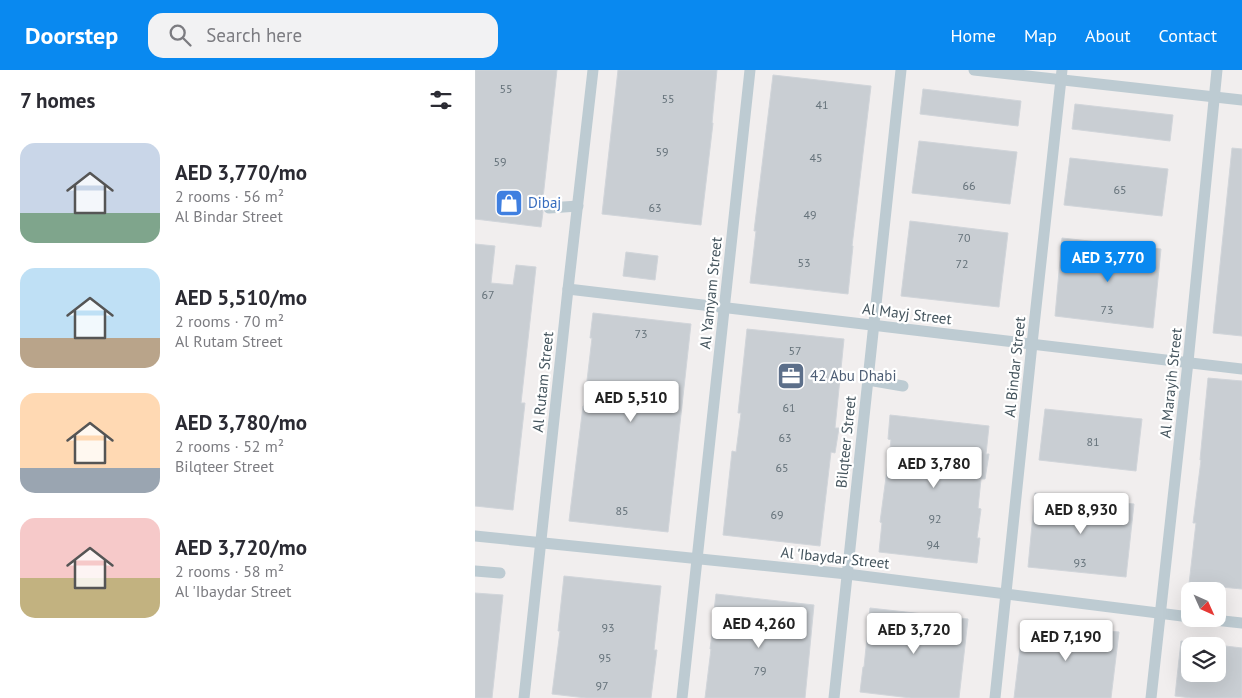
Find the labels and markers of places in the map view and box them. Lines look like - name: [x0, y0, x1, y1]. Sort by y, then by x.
- shop icon: Dibaj: [494, 188, 524, 218]
- place label: Dibaj: [528, 193, 561, 212]
- pin: AED 3,770: [1051, 240, 1165, 283]
- office icon: 42 Abu Dhabi: [776, 361, 806, 391]
- place label: 42 Abu Dhabi: [810, 366, 896, 385]
- pin: AED 5,510: [574, 380, 688, 423]
- pin: AED 3,780: [877, 446, 991, 489]
- pin: AED 8,930: [1024, 492, 1138, 535]
- pin: AED 4,260: [702, 606, 816, 649]
- pin: AED 3,720: [857, 612, 971, 655]
- pin: AED 7,190: [1009, 620, 1123, 662]

